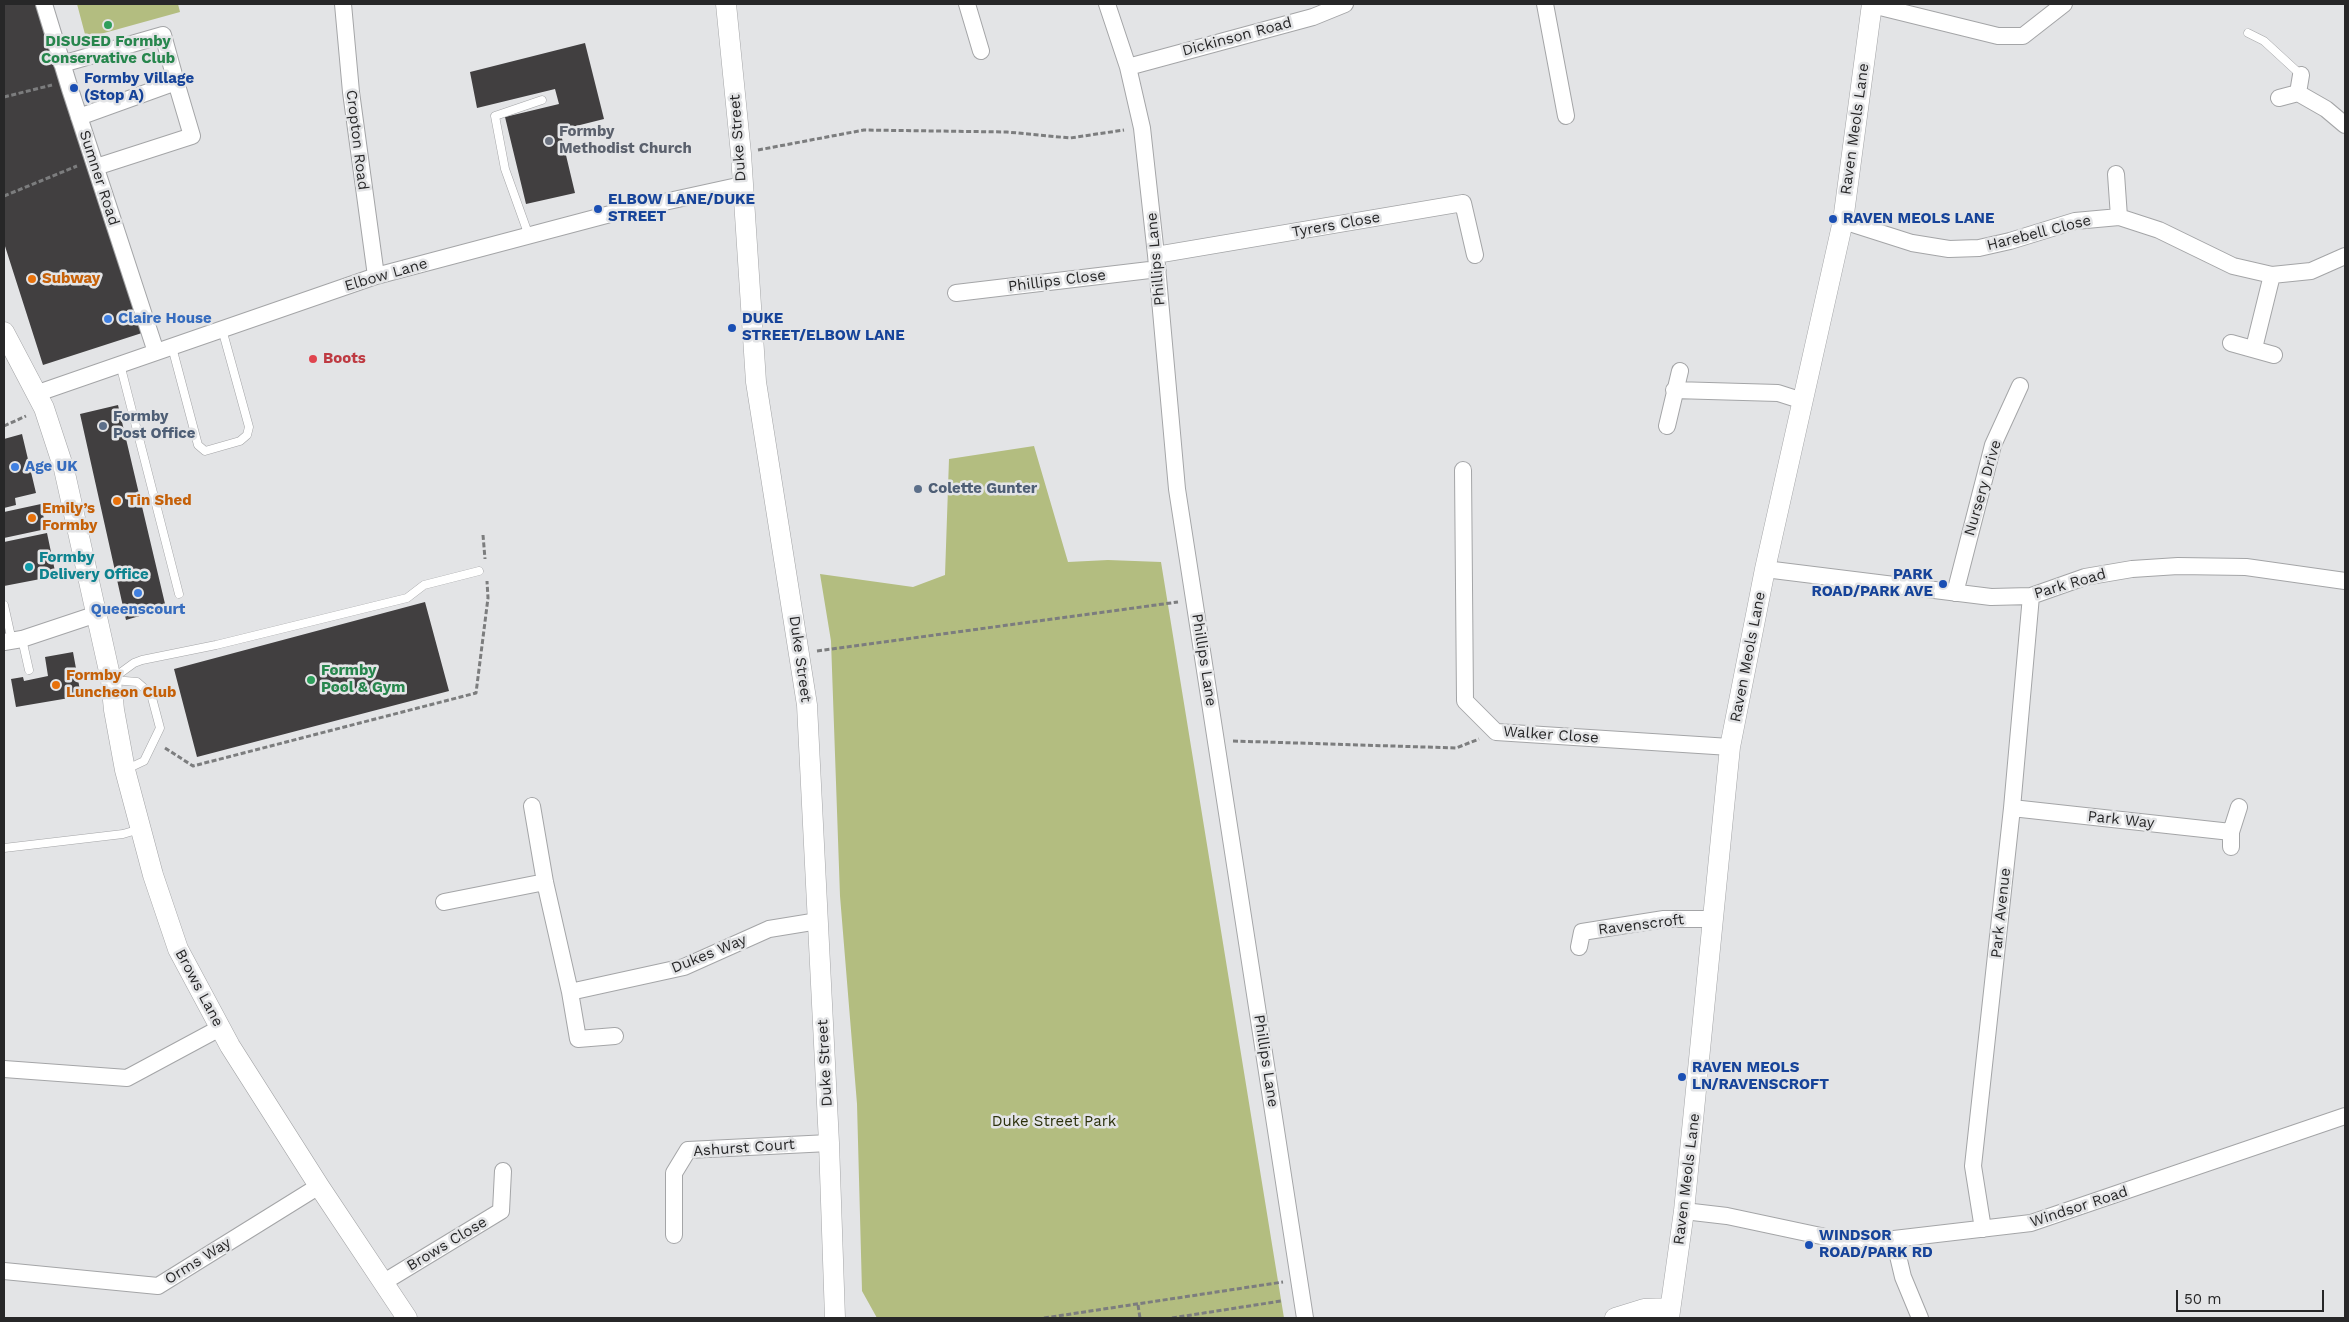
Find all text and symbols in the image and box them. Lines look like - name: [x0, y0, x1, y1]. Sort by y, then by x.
- street label: Dickinson Road: [1180, 14, 1294, 60]
- marker: DISUSED Formby Conservative Club: [102, 19, 114, 31]
- place label: DISUSED Formby Conservative Club: [41, 33, 175, 68]
- street label: Raven Meols Lane: [1837, 62, 1873, 196]
- place label: Formby Village (Stop A): [84, 70, 194, 105]
- marker: Formby Village (Stop A): [68, 82, 80, 94]
- street label: Cropton Road: [342, 89, 372, 191]
- street label: Duke Street: [726, 94, 750, 182]
- place label: Formby Methodist Church: [559, 123, 692, 158]
- street label: Sumner Road: [75, 128, 123, 228]
- marker: Formby Methodist Church: [543, 135, 555, 147]
- place label: ELBOW LANE/DUKE STREET: [608, 191, 755, 226]
- marker: ELBOW LANE/DUKE STREET: [592, 203, 604, 215]
- street label: Tyrers Close: [1290, 208, 1382, 242]
- place label: RAVEN MEOLS LANE: [1843, 210, 1994, 228]
- street label: Harebell Close: [1985, 211, 2093, 255]
- street label: Phillips Lane: [1143, 212, 1169, 306]
- marker: RAVEN MEOLS LANE: [1827, 213, 1839, 225]
- street label: Elbow Lane: [342, 255, 430, 295]
- street label: Phillips Close: [1007, 266, 1107, 296]
- place label: Subway: [42, 270, 100, 288]
- marker: Subway: [26, 273, 38, 285]
- place label: Claire House: [118, 310, 212, 328]
- place label: DUKE STREET/ELBOW LANE: [742, 310, 905, 345]
- marker: Claire House: [102, 313, 114, 325]
- marker: DUKE STREET/ELBOW LANE: [726, 322, 738, 334]
- place label: Boots: [323, 350, 366, 368]
- marker: Boots: [307, 353, 319, 365]
- place label: Formby Post Office: [113, 408, 195, 443]
- marker: Formby Post Office: [97, 420, 109, 432]
- street label: Nursery Drive: [1961, 438, 2005, 538]
- place label: Age UK: [25, 458, 78, 476]
- marker: Age UK: [9, 461, 21, 473]
- place label: Colette Gunter: [928, 480, 1037, 498]
- marker: Colette Gunter: [912, 483, 924, 495]
- place label: Tin Shed: [127, 492, 192, 510]
- marker: Tin Shed: [111, 495, 123, 507]
- place label: Emily’s Formby: [42, 500, 97, 535]
- marker: Emily’s Formby: [26, 512, 38, 524]
- place label: Formby Delivery Office: [39, 549, 149, 584]
- marker: Formby Delivery Office: [23, 561, 35, 573]
- street label: Park Road: [2032, 565, 2108, 603]
- place label: PARK ROAD/PARK AVE: [1811, 566, 1933, 601]
- marker: PARK ROAD/PARK AVE: [1937, 578, 1949, 590]
- marker: Queenscourt: [132, 587, 144, 599]
- street label: Raven Meols Lane: [1727, 590, 1769, 724]
- place label: Queenscourt: [91, 601, 185, 619]
- street label: Phillips Lane: [1188, 612, 1220, 708]
- street label: Duke Street: [785, 615, 815, 703]
- place label: Formby Pool & Gym: [321, 662, 405, 697]
- place label: Formby Luncheon Club: [66, 667, 176, 702]
- marker: Formby Pool & Gym: [305, 674, 317, 686]
- marker: Formby Luncheon Club: [50, 679, 62, 691]
- street label: Walker Close: [1503, 723, 1599, 747]
- street label: Park Way: [2087, 808, 2155, 832]
- street label: Park Avenue: [1987, 867, 2015, 959]
- street label: Ravenscroft: [1597, 911, 1685, 939]
- street label: Dukes Way: [669, 931, 749, 977]
- street label: Brows Lane: [171, 946, 227, 1030]
- street label: Phillips Lane: [1250, 1013, 1282, 1109]
- street label: Duke Street: [814, 1019, 836, 1107]
- place label: RAVEN MEOLS LN/RAVENSCROFT: [1692, 1059, 1829, 1094]
- marker: RAVEN MEOLS LN/RAVENSCROFT: [1676, 1071, 1688, 1083]
- street label: Raven Meols Lane: [1670, 1112, 1704, 1246]
- park label: Duke Street Park: [992, 1113, 1116, 1131]
- street label: Ashurst Court: [693, 1135, 795, 1161]
- street label: Windsor Road: [2028, 1183, 2130, 1231]
- street label: Brows Close: [404, 1213, 490, 1275]
- place label: WINDSOR ROAD/PARK RD: [1819, 1227, 1933, 1262]
- street label: Orms Way: [162, 1234, 234, 1288]
- marker: WINDSOR ROAD/PARK RD: [1803, 1239, 1815, 1251]
- scale bar: [2179, 1280, 2326, 1312]
- text: 50 m: [2184, 1290, 2221, 1308]

